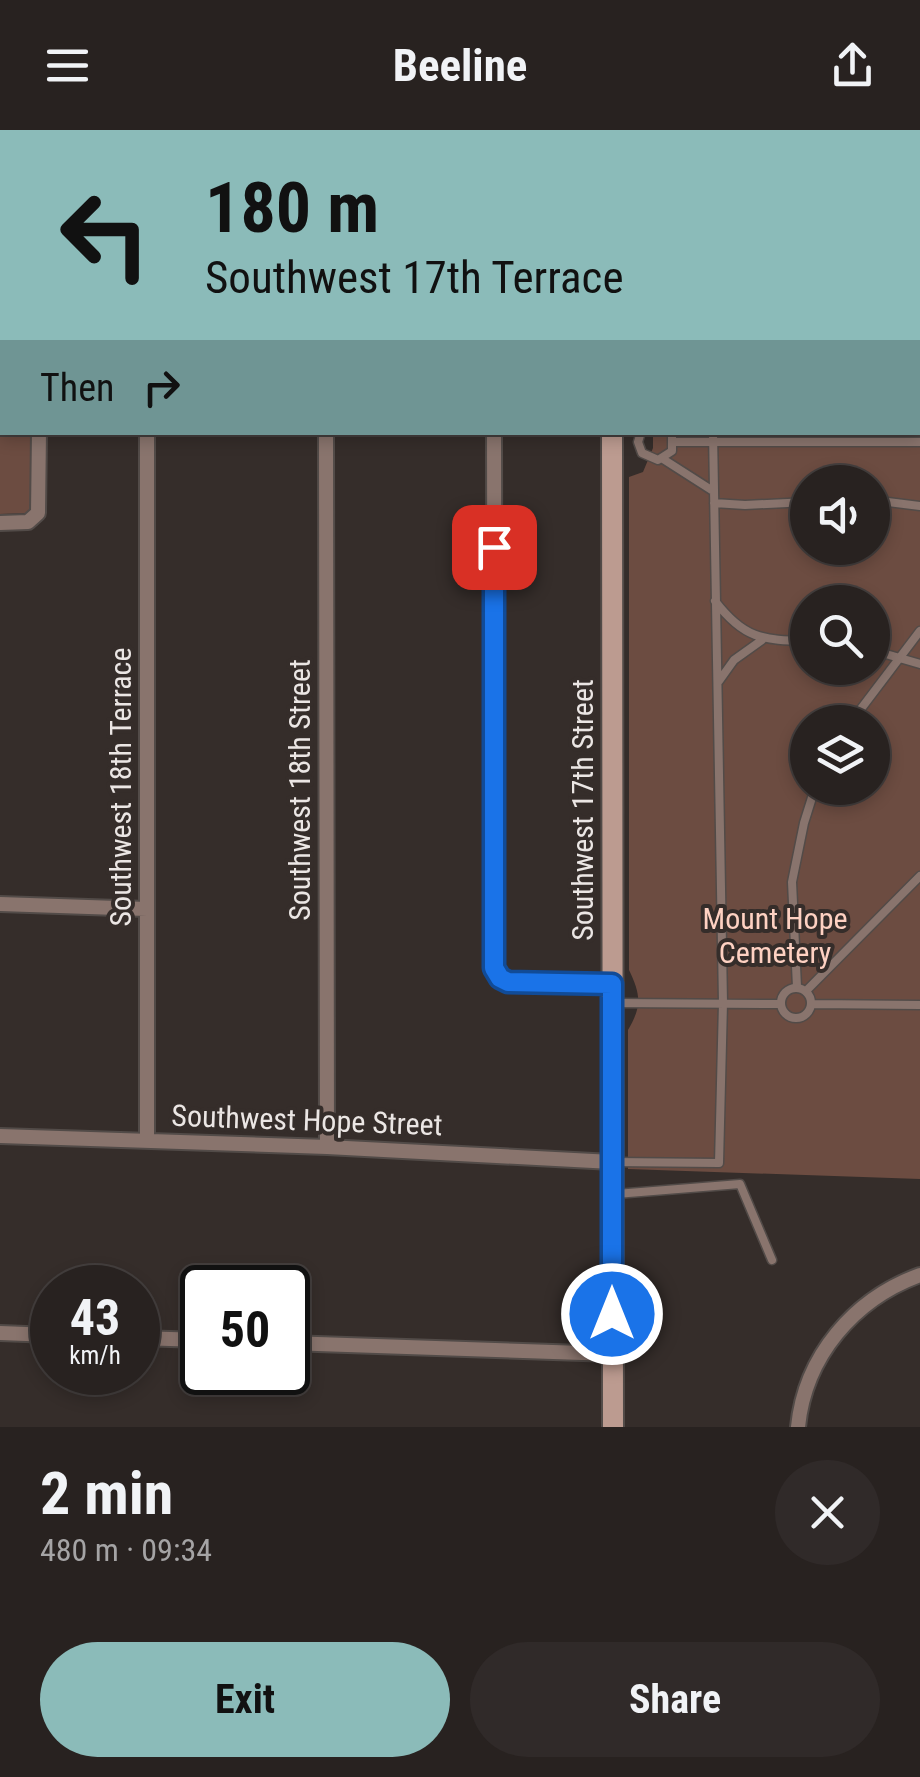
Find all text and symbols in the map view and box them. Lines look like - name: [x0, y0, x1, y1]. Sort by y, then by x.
- icon: menu: [40, 38, 95, 93]
- icon: share: [825, 38, 880, 93]
- text: Beeline: [393, 39, 527, 92]
- text: 180 m: [205, 167, 379, 249]
- icon: left: [40, 170, 170, 300]
- text: Southwest 17th Terrace: [205, 251, 623, 304]
- icon: right: [134, 360, 189, 415]
- text: Then: [40, 366, 114, 410]
- map controls: [790, 465, 890, 805]
- button: sound: [790, 465, 890, 565]
- pin: [452, 505, 537, 590]
- icon: arrive: [467, 520, 522, 575]
- button: search: [790, 585, 890, 685]
- street label: Southwest 18th Terrace: [103, 648, 138, 926]
- street label: Southwest 18th Street: [282, 659, 317, 921]
- street label: Southwest 17th Street: [565, 679, 600, 941]
- button: layers: [790, 705, 890, 805]
- park label: Mount Hope Cemetery: [702, 901, 848, 970]
- street label: Southwest Hope Street: [171, 1098, 443, 1142]
- position arrow: [560, 1262, 664, 1366]
- speed limit sign: 50: [180, 1265, 310, 1395]
- text: 43: [70, 1289, 120, 1347]
- text: km/h: [69, 1341, 121, 1370]
- text: 2 min: [40, 1458, 173, 1529]
- button: close: [775, 1460, 880, 1565]
- text: 480 m · 09:34: [40, 1531, 212, 1569]
- button: Exit: [40, 1642, 450, 1757]
- button: Share: [470, 1642, 880, 1757]

